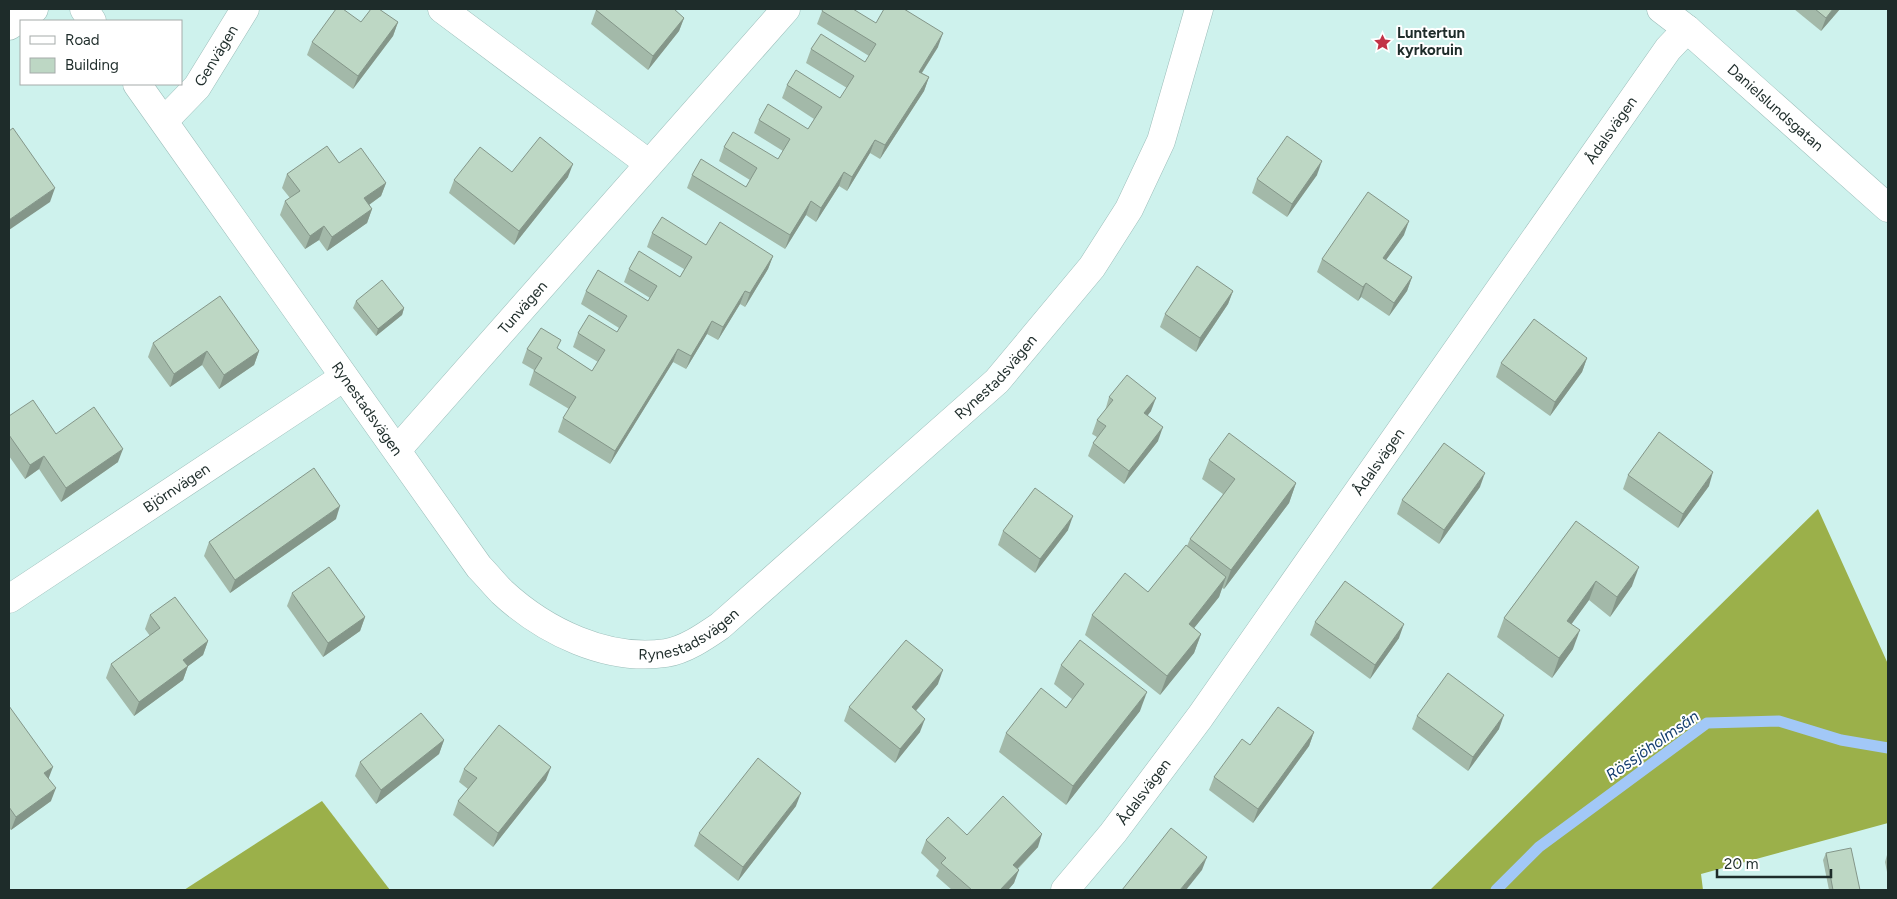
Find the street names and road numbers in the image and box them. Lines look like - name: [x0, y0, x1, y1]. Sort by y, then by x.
- street label: Genvägen: [191, 22, 242, 90]
- street label: Danielslundsgatan: [1724, 60, 1827, 155]
- street label: Ådalsvägen: [1581, 93, 1641, 167]
- street label: Tunvägen: [494, 277, 551, 338]
- street label: Rynestadsvägen: [951, 331, 1041, 423]
- street label: Rynestadsvägen: [328, 358, 406, 459]
- street label: Ådalsvägen: [1349, 425, 1408, 499]
- street label: Björnvägen: [140, 459, 213, 516]
- street label: Rynestadsvägen: [638, 605, 743, 664]
- street label: Ådalsvägen: [1113, 755, 1174, 828]

